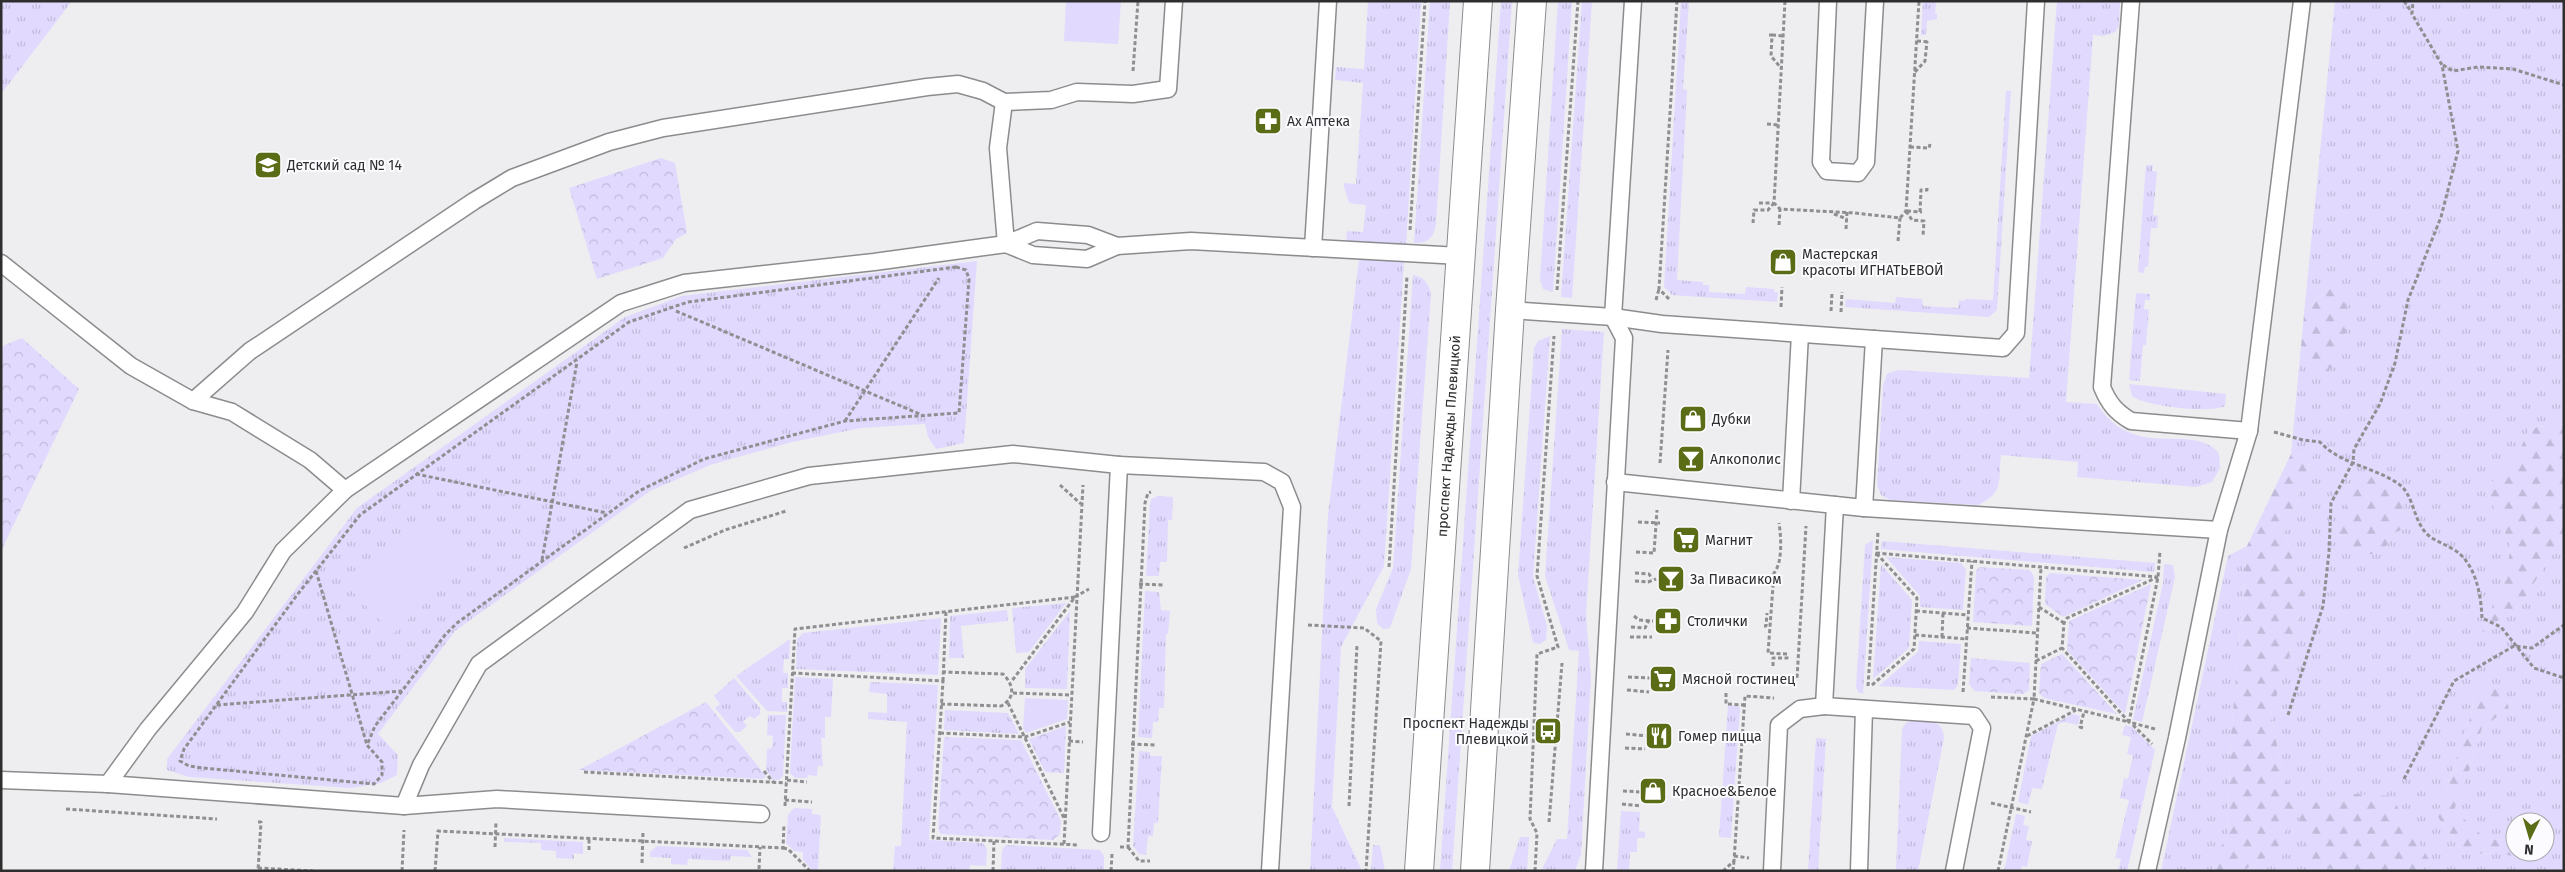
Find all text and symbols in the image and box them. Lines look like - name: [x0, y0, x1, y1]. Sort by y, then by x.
- pharmacy icon: Ах Аптека: [1253, 106, 1283, 136]
- place label: Ах Аптека: [1287, 113, 1350, 130]
- school or university icon: Детский сад № 14: [253, 150, 283, 180]
- place label: Детский сад № 14: [286, 157, 402, 174]
- place label: Мастерская красоты ИГНАТЬЕВОЙ: [1802, 246, 1944, 279]
- shop icon: Мастерская красоты ИГНАТЬЕВОЙ: [1768, 247, 1798, 277]
- street label: проспект Надежды Плевицкой: [1433, 334, 1464, 538]
- shop icon: Дубки: [1678, 404, 1708, 434]
- place label: Дубки: [1711, 411, 1751, 428]
- bar icon: Алкополис: [1676, 444, 1706, 474]
- place label: Алкополис: [1710, 451, 1781, 468]
- supermarket icon: Магнит: [1671, 525, 1701, 555]
- place label: Магнит: [1705, 532, 1753, 549]
- bar icon: За Пивасиком: [1656, 564, 1686, 594]
- place label: За Пивасиком: [1690, 571, 1782, 588]
- pharmacy icon: Столички: [1653, 606, 1683, 636]
- place label: Столички: [1687, 613, 1748, 630]
- supermarket icon: Мясной гостинец: [1648, 664, 1678, 694]
- place label: Мясной гостинец: [1682, 671, 1795, 688]
- place label: Проспект Надежды Плевицкой: [1403, 715, 1529, 748]
- bus stop icon: Проспект Надежды Плевицкой: [1533, 716, 1563, 746]
- restaurant icon: Гомер пицца: [1644, 721, 1674, 751]
- place label: Гомер пицца: [1678, 728, 1762, 745]
- shop icon: Красное&Белое: [1638, 776, 1668, 806]
- place label: Красное&Белое: [1672, 783, 1777, 800]
- north arrow: [2505, 812, 2555, 862]
- text: N: [2524, 841, 2534, 858]

